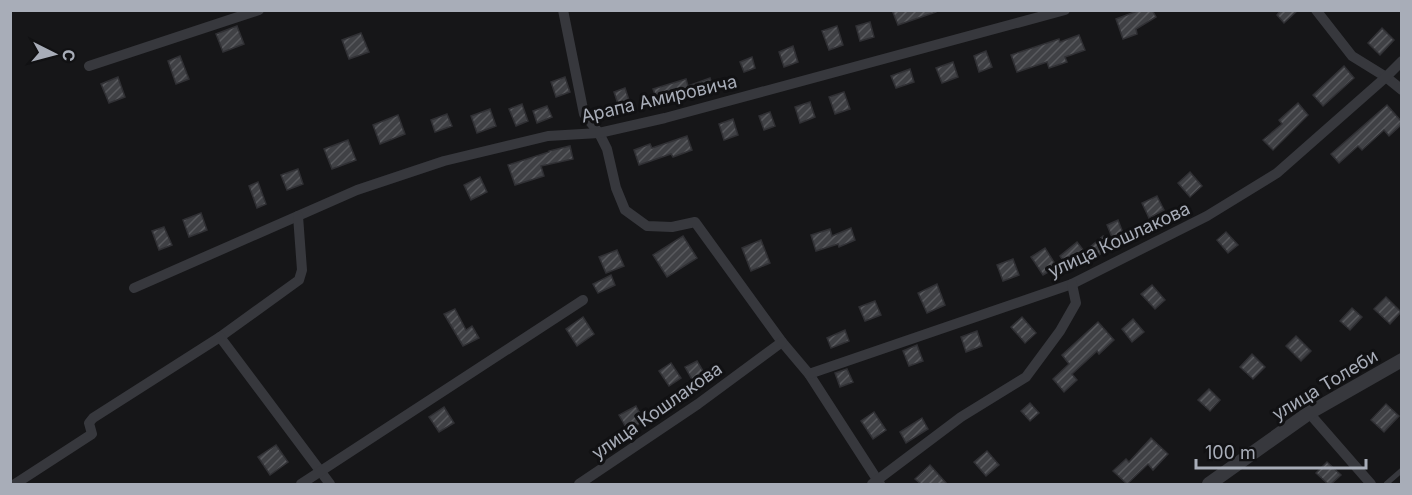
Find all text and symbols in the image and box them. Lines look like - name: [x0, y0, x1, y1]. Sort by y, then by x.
- north arrow: [24, 24, 84, 84]
- text: С: [58, 49, 79, 63]
- street label: Арапа Амировича: [579, 70, 739, 127]
- street label: улица Кошлакова: [1045, 197, 1193, 282]
- street label: улица Толеби: [1268, 345, 1381, 424]
- street label: улица Кошлакова: [588, 358, 726, 463]
- scale bar: [1196, 432, 1366, 470]
- text: 100 m: [1205, 442, 1256, 463]

